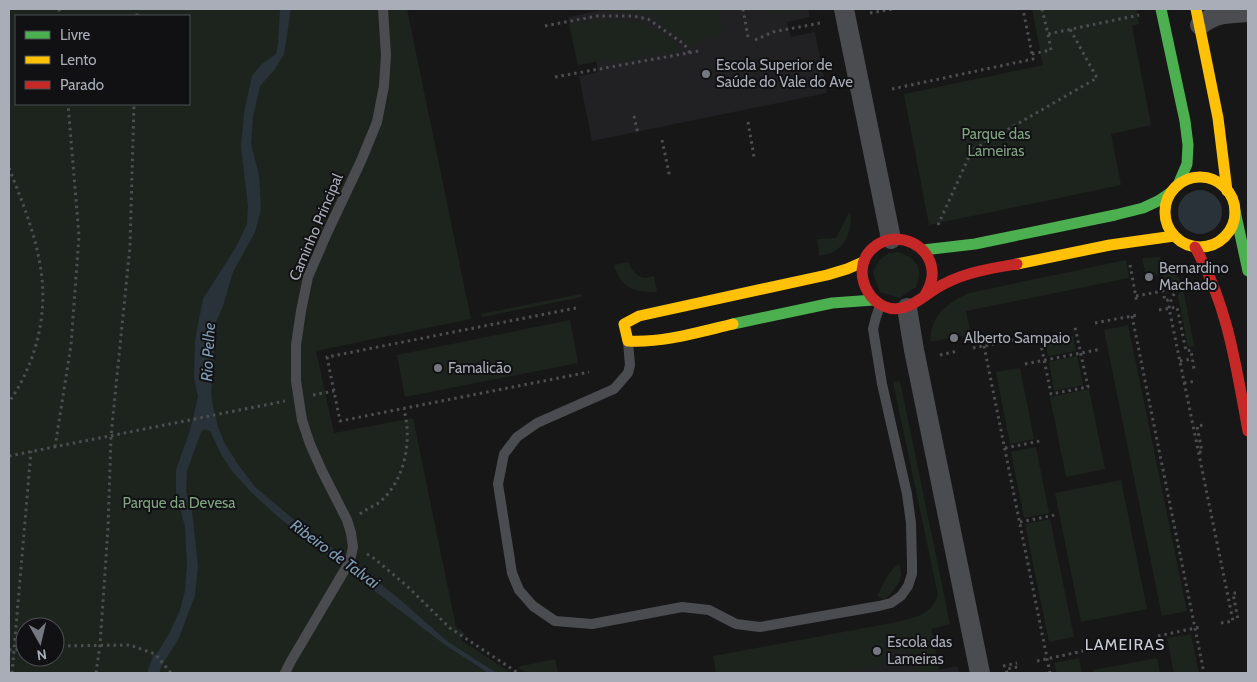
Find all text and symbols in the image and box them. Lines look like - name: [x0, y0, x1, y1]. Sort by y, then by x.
- legend: [15, 15, 190, 105]
- text: Livre: [60, 26, 91, 44]
- text: Lento: [60, 51, 97, 69]
- place label: Escola Superior de Saúde do Vale do Ave: [716, 56, 853, 91]
- marker: Escola Superior de Saúde do Vale do Ave: [700, 68, 712, 80]
- text: Parado: [60, 76, 104, 94]
- park label: Parque das Lameiras: [961, 125, 1031, 160]
- street label: Caminho Principal: [285, 170, 347, 283]
- place label: Bernardino Machado: [1159, 259, 1229, 294]
- marker: Bernardino Machado: [1143, 271, 1155, 283]
- water label: Rio Pelhe: [197, 322, 219, 382]
- place label: Alberto Sampaio: [964, 329, 1070, 347]
- marker: Alberto Sampaio: [948, 332, 960, 344]
- place label: Famalicão: [448, 359, 512, 377]
- marker: Famalicão: [432, 362, 444, 374]
- park label: Parque da Devesa: [122, 494, 236, 512]
- water label: Ribeiro de Talvai: [287, 515, 383, 593]
- north arrow: [15, 617, 65, 667]
- place label: Escola das Lameiras: [887, 633, 952, 668]
- district label: LAMEIRAS: [1085, 635, 1165, 654]
- text: N: [36, 645, 48, 664]
- marker: Escola das Lameiras: [871, 645, 883, 657]

